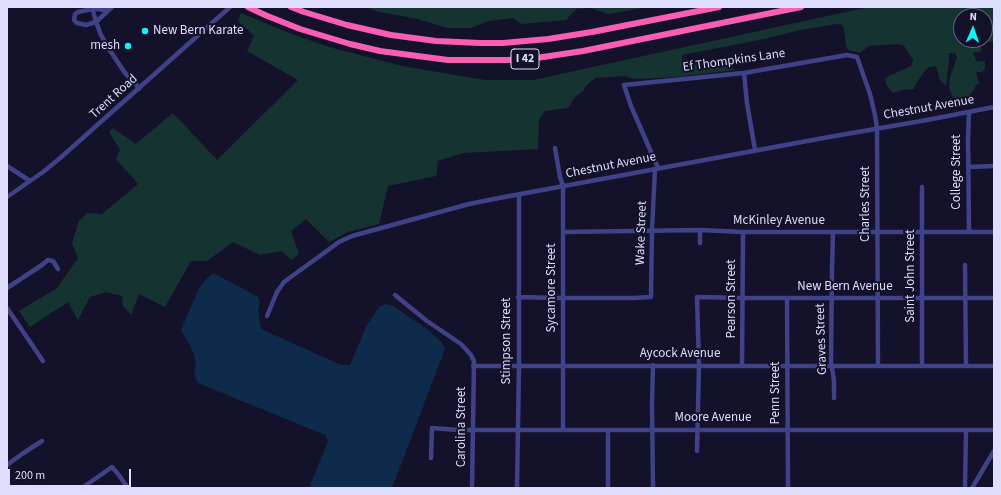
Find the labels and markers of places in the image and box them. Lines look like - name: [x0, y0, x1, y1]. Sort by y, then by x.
- place label: New Bern Karate: [153, 23, 244, 39]
- marker: New Bern Karate: [140, 26, 150, 36]
- place label: mesh: [90, 38, 120, 54]
- marker: mesh: [123, 41, 133, 51]

